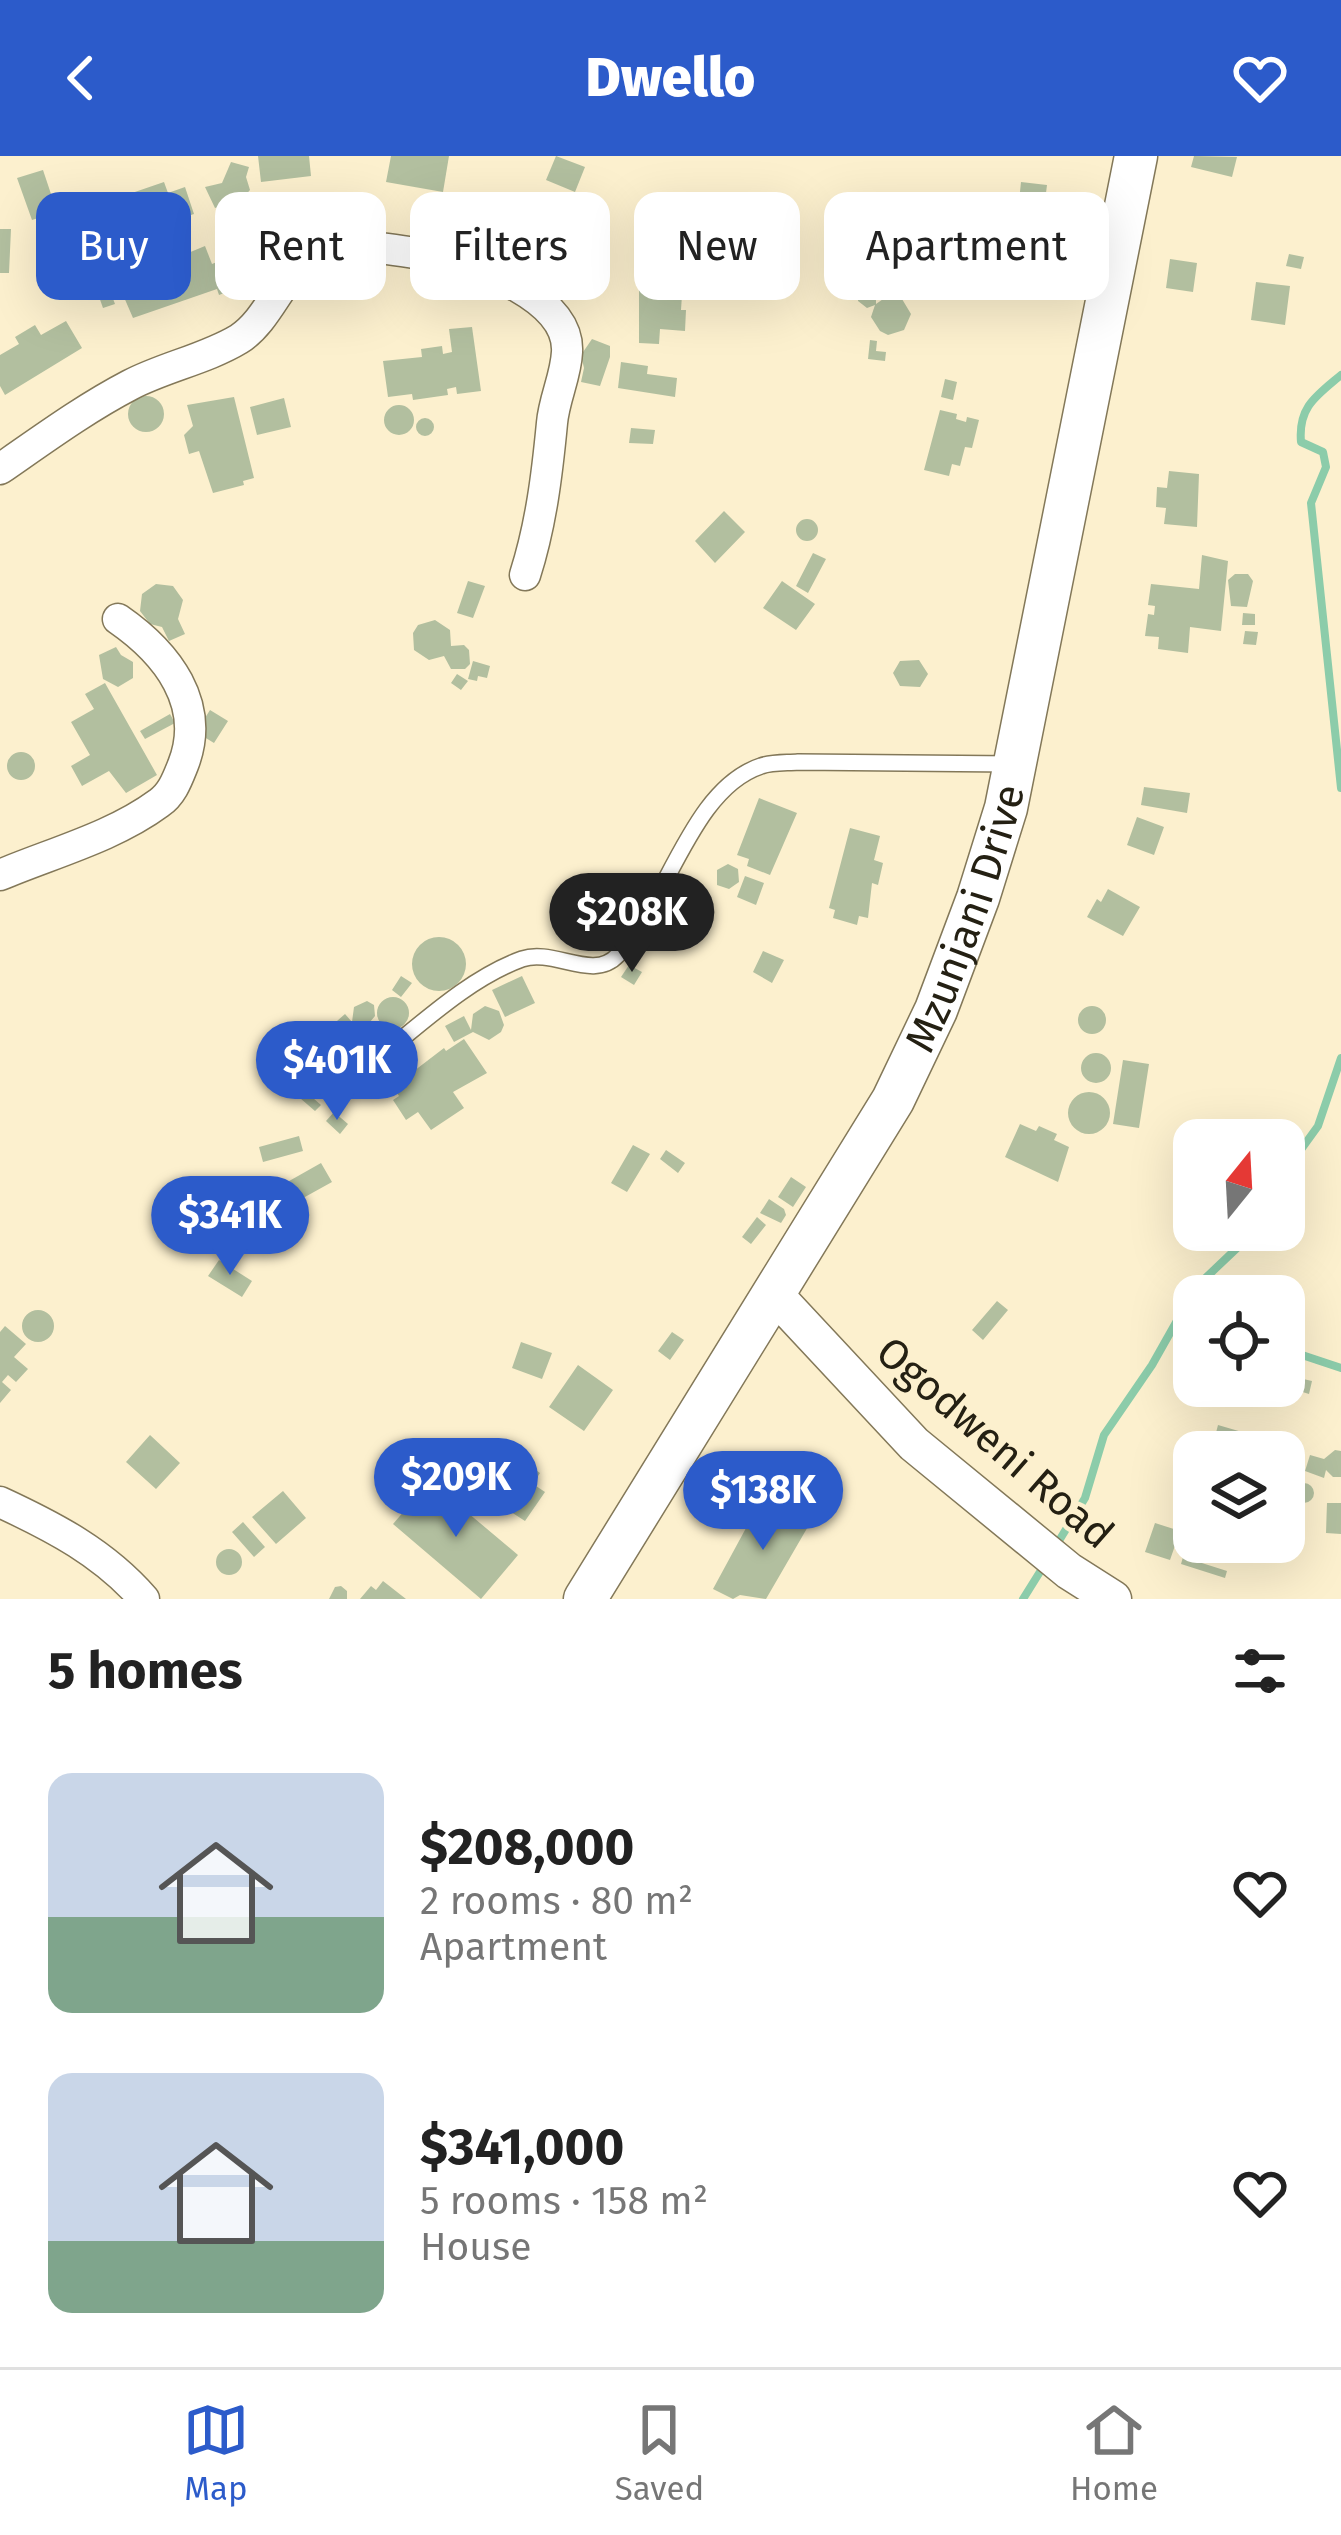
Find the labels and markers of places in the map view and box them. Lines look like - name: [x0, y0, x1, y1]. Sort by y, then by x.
- pin: $208K: [548, 873, 716, 975]
- pin: $401K: [253, 1021, 421, 1123]
- pin: $341K: [146, 1176, 314, 1278]
- pin: $209K: [372, 1438, 540, 1540]
- pin: $138K: [679, 1451, 847, 1553]

